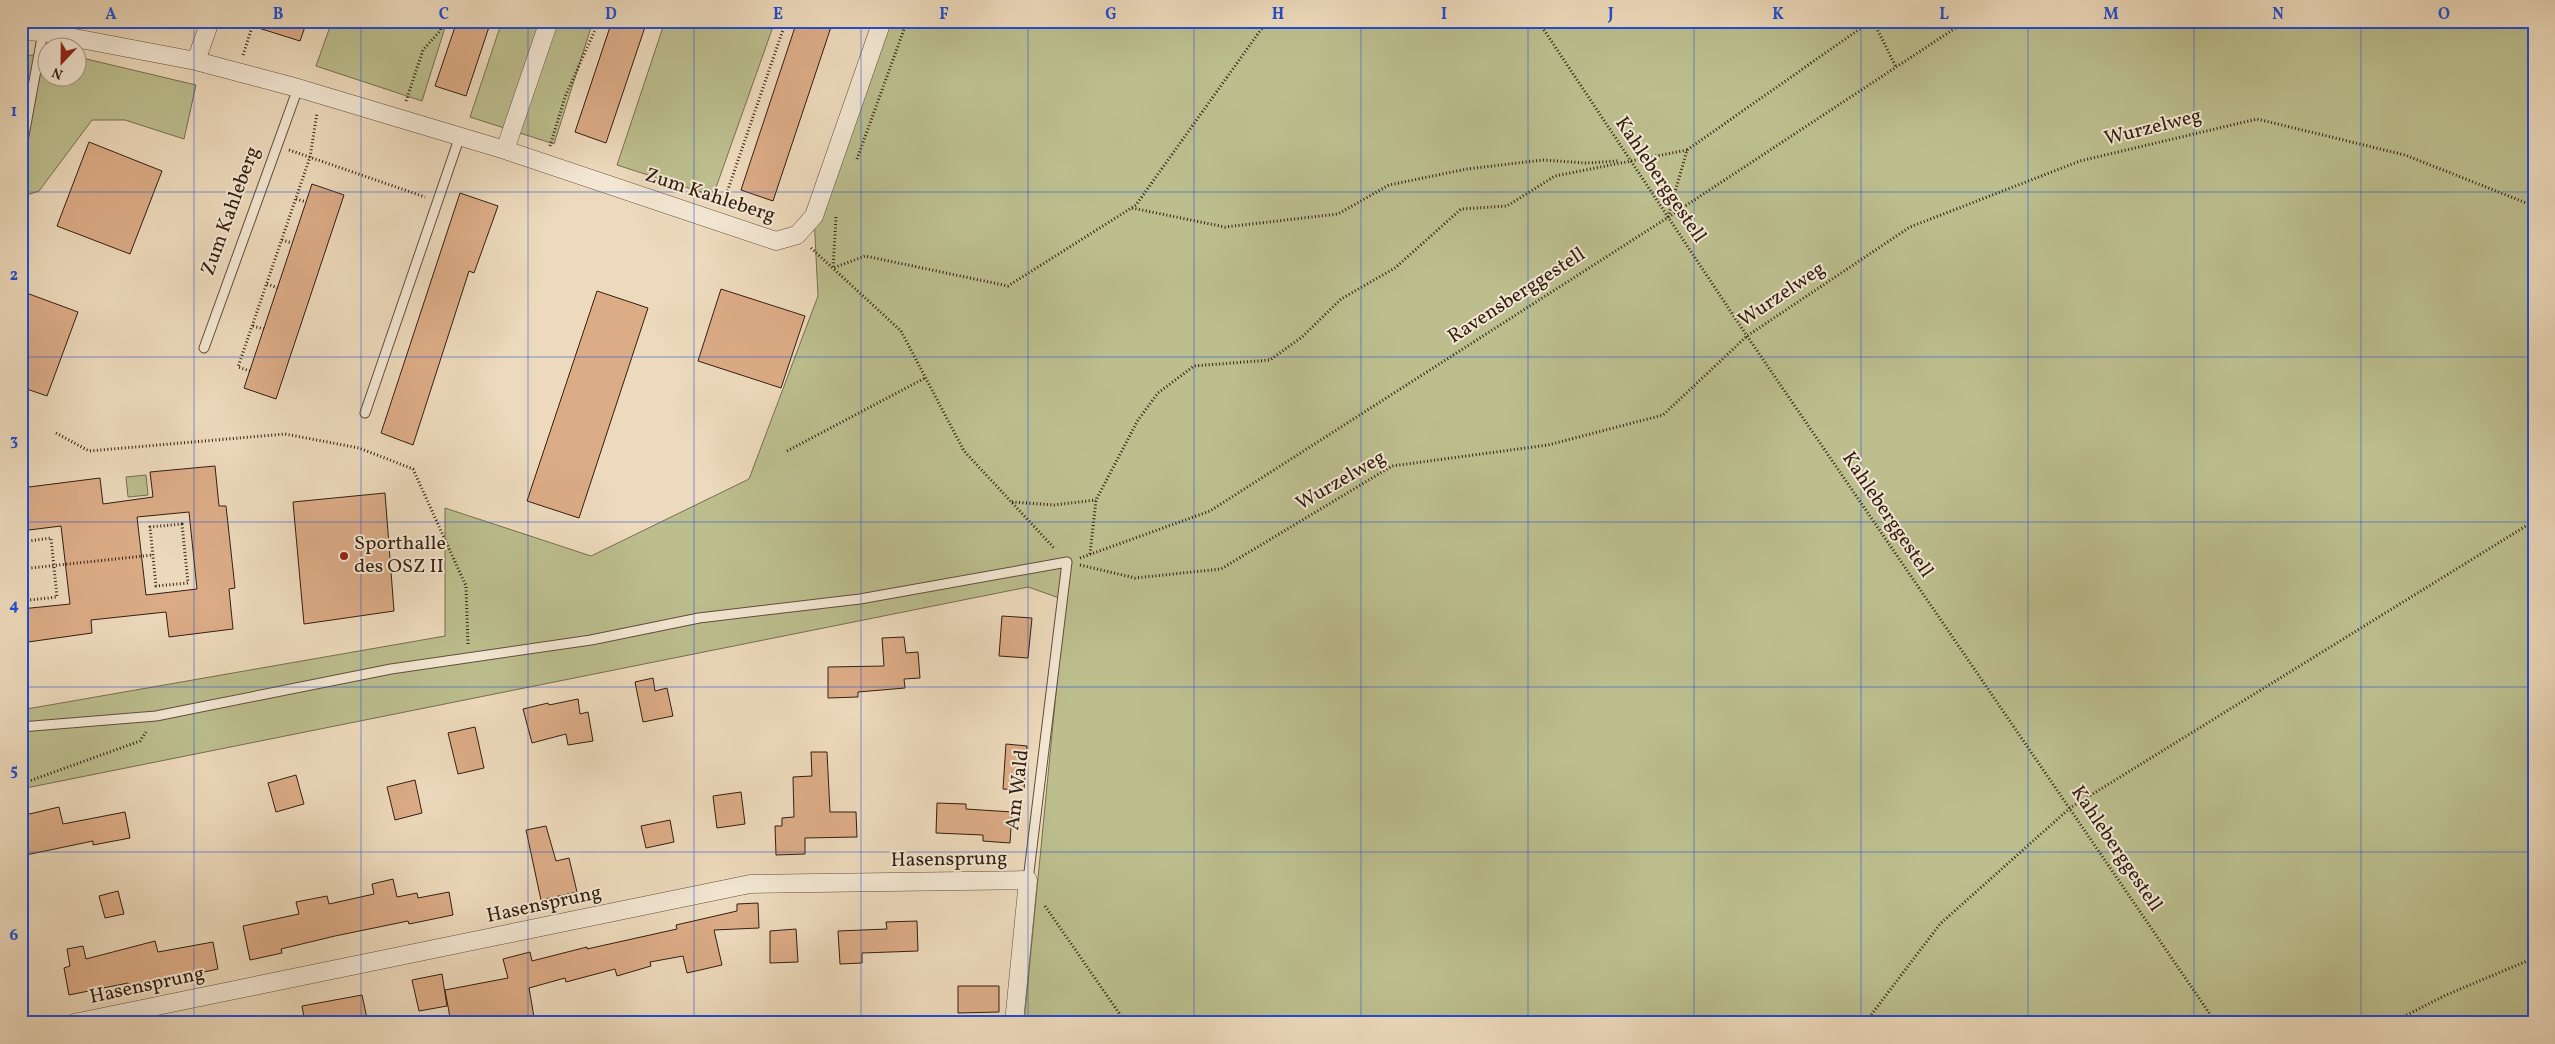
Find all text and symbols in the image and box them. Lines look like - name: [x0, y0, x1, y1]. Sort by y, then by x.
- text: A: [105, 4, 117, 26]
- text: B: [273, 4, 284, 26]
- text: C: [439, 4, 449, 26]
- text: D: [605, 4, 617, 26]
- text: E: [773, 4, 783, 26]
- text: F: [939, 4, 949, 26]
- text: G: [1105, 4, 1117, 26]
- text: H: [1272, 4, 1284, 26]
- text: I: [1441, 4, 1447, 26]
- text: J: [1607, 4, 1614, 26]
- text: K: [1772, 4, 1784, 26]
- text: L: [1939, 4, 1949, 26]
- text: M: [2103, 4, 2119, 26]
- text: N: [2272, 4, 2284, 26]
- text: O: [2438, 4, 2450, 26]
- north arrow: [38, 38, 88, 88]
- text: N: [49, 62, 66, 83]
- text: 1: [11, 101, 17, 123]
- street label: Wurzelweg: [2101, 102, 2205, 154]
- street label: Kahleberggestell: [1607, 111, 1713, 249]
- street label: Zum Kahleberg: [195, 143, 267, 279]
- street label: Zum Kahleberg: [641, 162, 779, 230]
- street label: Ravensberggestell: [1443, 241, 1591, 351]
- street label: Wurzelweg: [1733, 256, 1831, 334]
- text: 2: [10, 265, 18, 287]
- text: 3: [10, 430, 18, 452]
- street label: Wurzelweg: [1291, 444, 1391, 518]
- street label: Kahleberggestell: [1834, 446, 1940, 584]
- place label: Sporthalle des OSZ II: [354, 530, 446, 581]
- marker: Sporthalle des OSZ II: [338, 550, 350, 562]
- text: 4: [9, 595, 19, 617]
- street label: Am Wald: [999, 748, 1037, 832]
- text: 5: [10, 760, 18, 782]
- street label: Kahleberggestell: [2063, 780, 2169, 918]
- street label: Hasensprung: [890, 845, 1008, 875]
- street label: Hasensprung: [484, 879, 604, 931]
- text: 6: [10, 925, 19, 947]
- street label: Hasensprung: [87, 960, 207, 1012]

